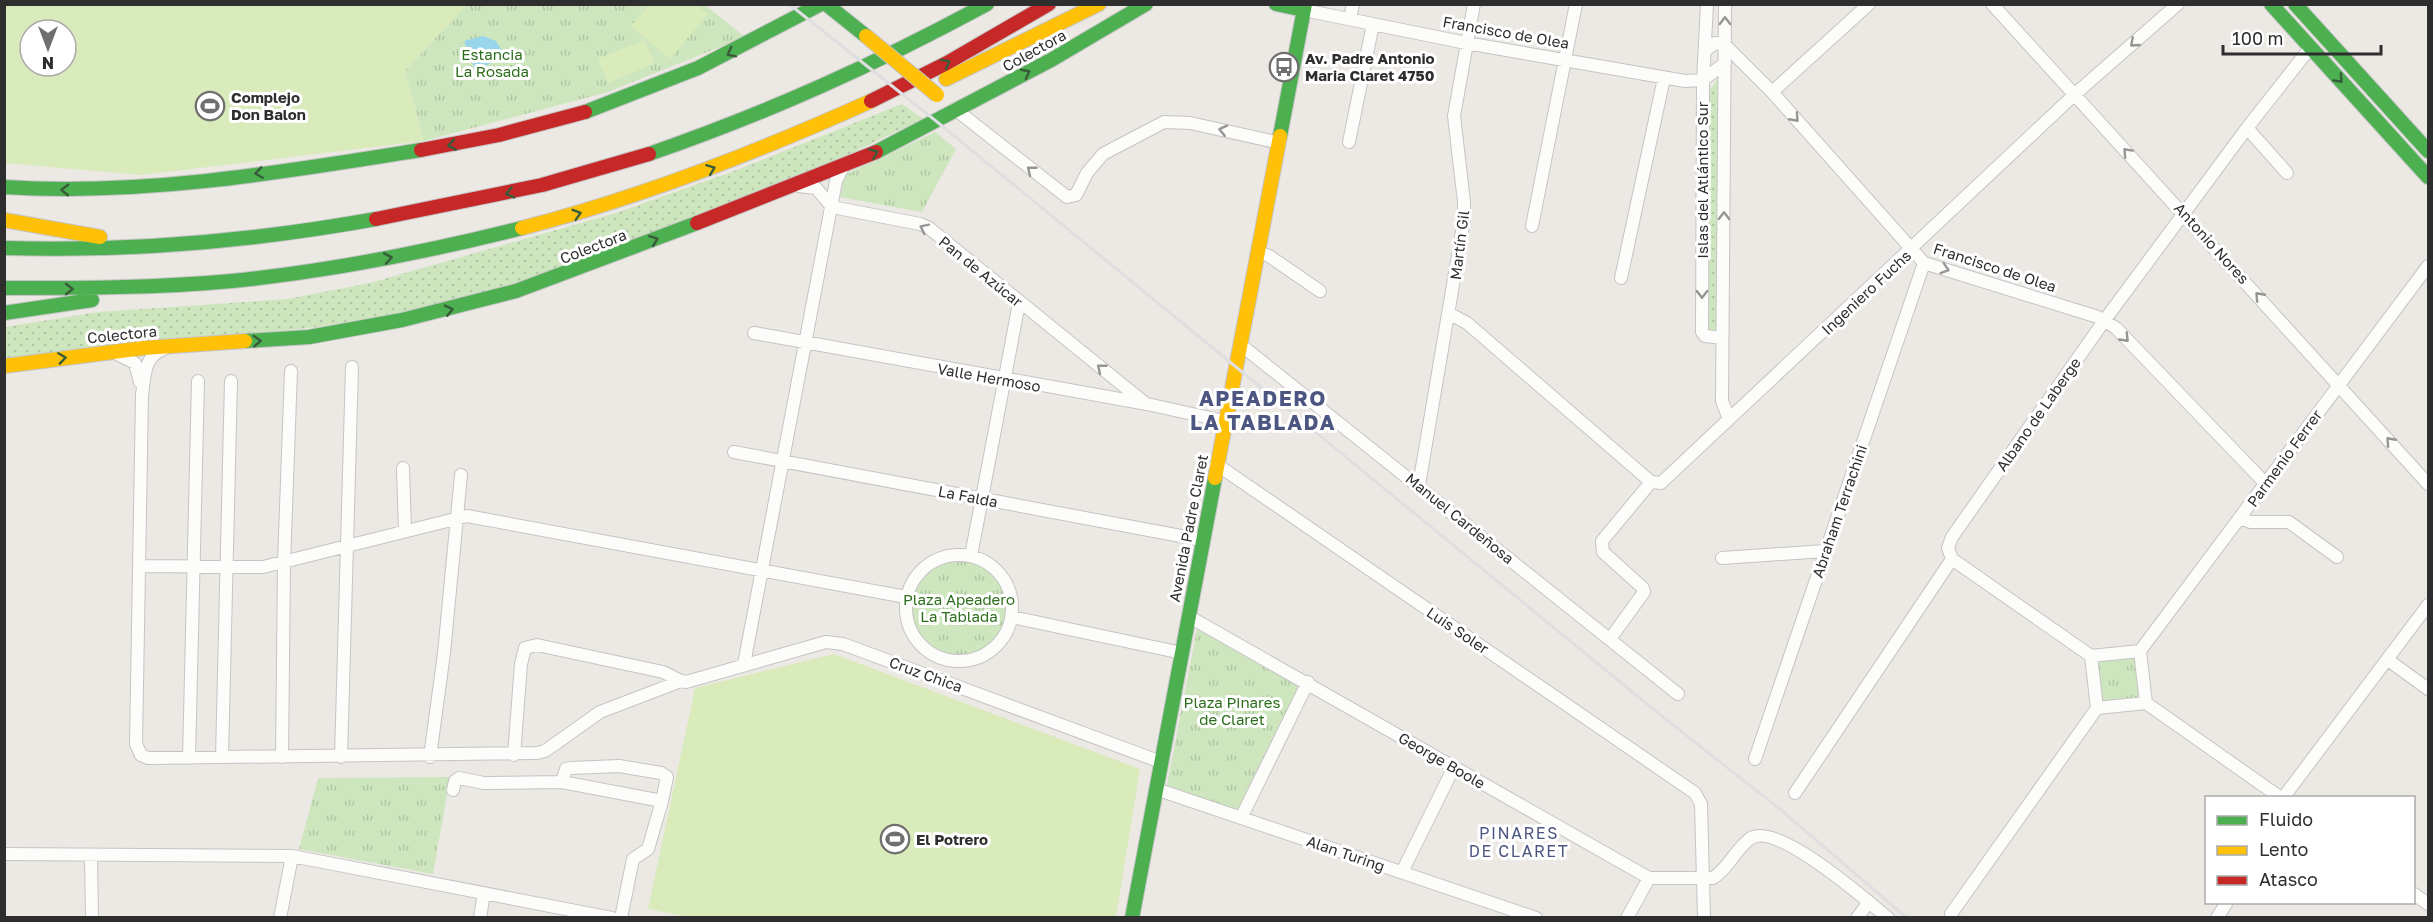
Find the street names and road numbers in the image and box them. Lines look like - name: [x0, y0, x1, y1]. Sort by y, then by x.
- street label: Francisco de Olea: [1441, 12, 1571, 52]
- street label: Colectora: [999, 25, 1069, 75]
- street label: Islas del Atlántico Sur: [1693, 101, 1711, 259]
- street label: Antonio Nores: [2171, 199, 2253, 287]
- street label: Martín Gil: [1446, 209, 1472, 281]
- street label: Colectora: [557, 225, 629, 267]
- street label: Pan de Azúcar: [936, 232, 1026, 310]
- street label: Francisco de Olea: [1931, 239, 2059, 295]
- street label: Ingeniero Fuchs: [1818, 246, 1914, 338]
- street label: Colectora: [86, 321, 158, 347]
- street label: Albano de Laberge: [1992, 353, 2084, 474]
- street label: Valle Hermoso: [936, 359, 1042, 395]
- street label: Parmenio Ferrer: [2243, 406, 2325, 510]
- street label: Abraham Terrachini: [1808, 442, 1870, 580]
- street label: Avenida Padre Claret: [1165, 453, 1211, 603]
- street label: Manuel Cardeñosa: [1402, 469, 1518, 567]
- street label: La Falda: [937, 481, 999, 511]
- street label: Luis Soler: [1424, 603, 1493, 657]
- street label: Cruz Chica: [887, 652, 965, 696]
- street label: George Boole: [1395, 728, 1489, 792]
- street label: Alan Turing: [1305, 831, 1387, 875]

